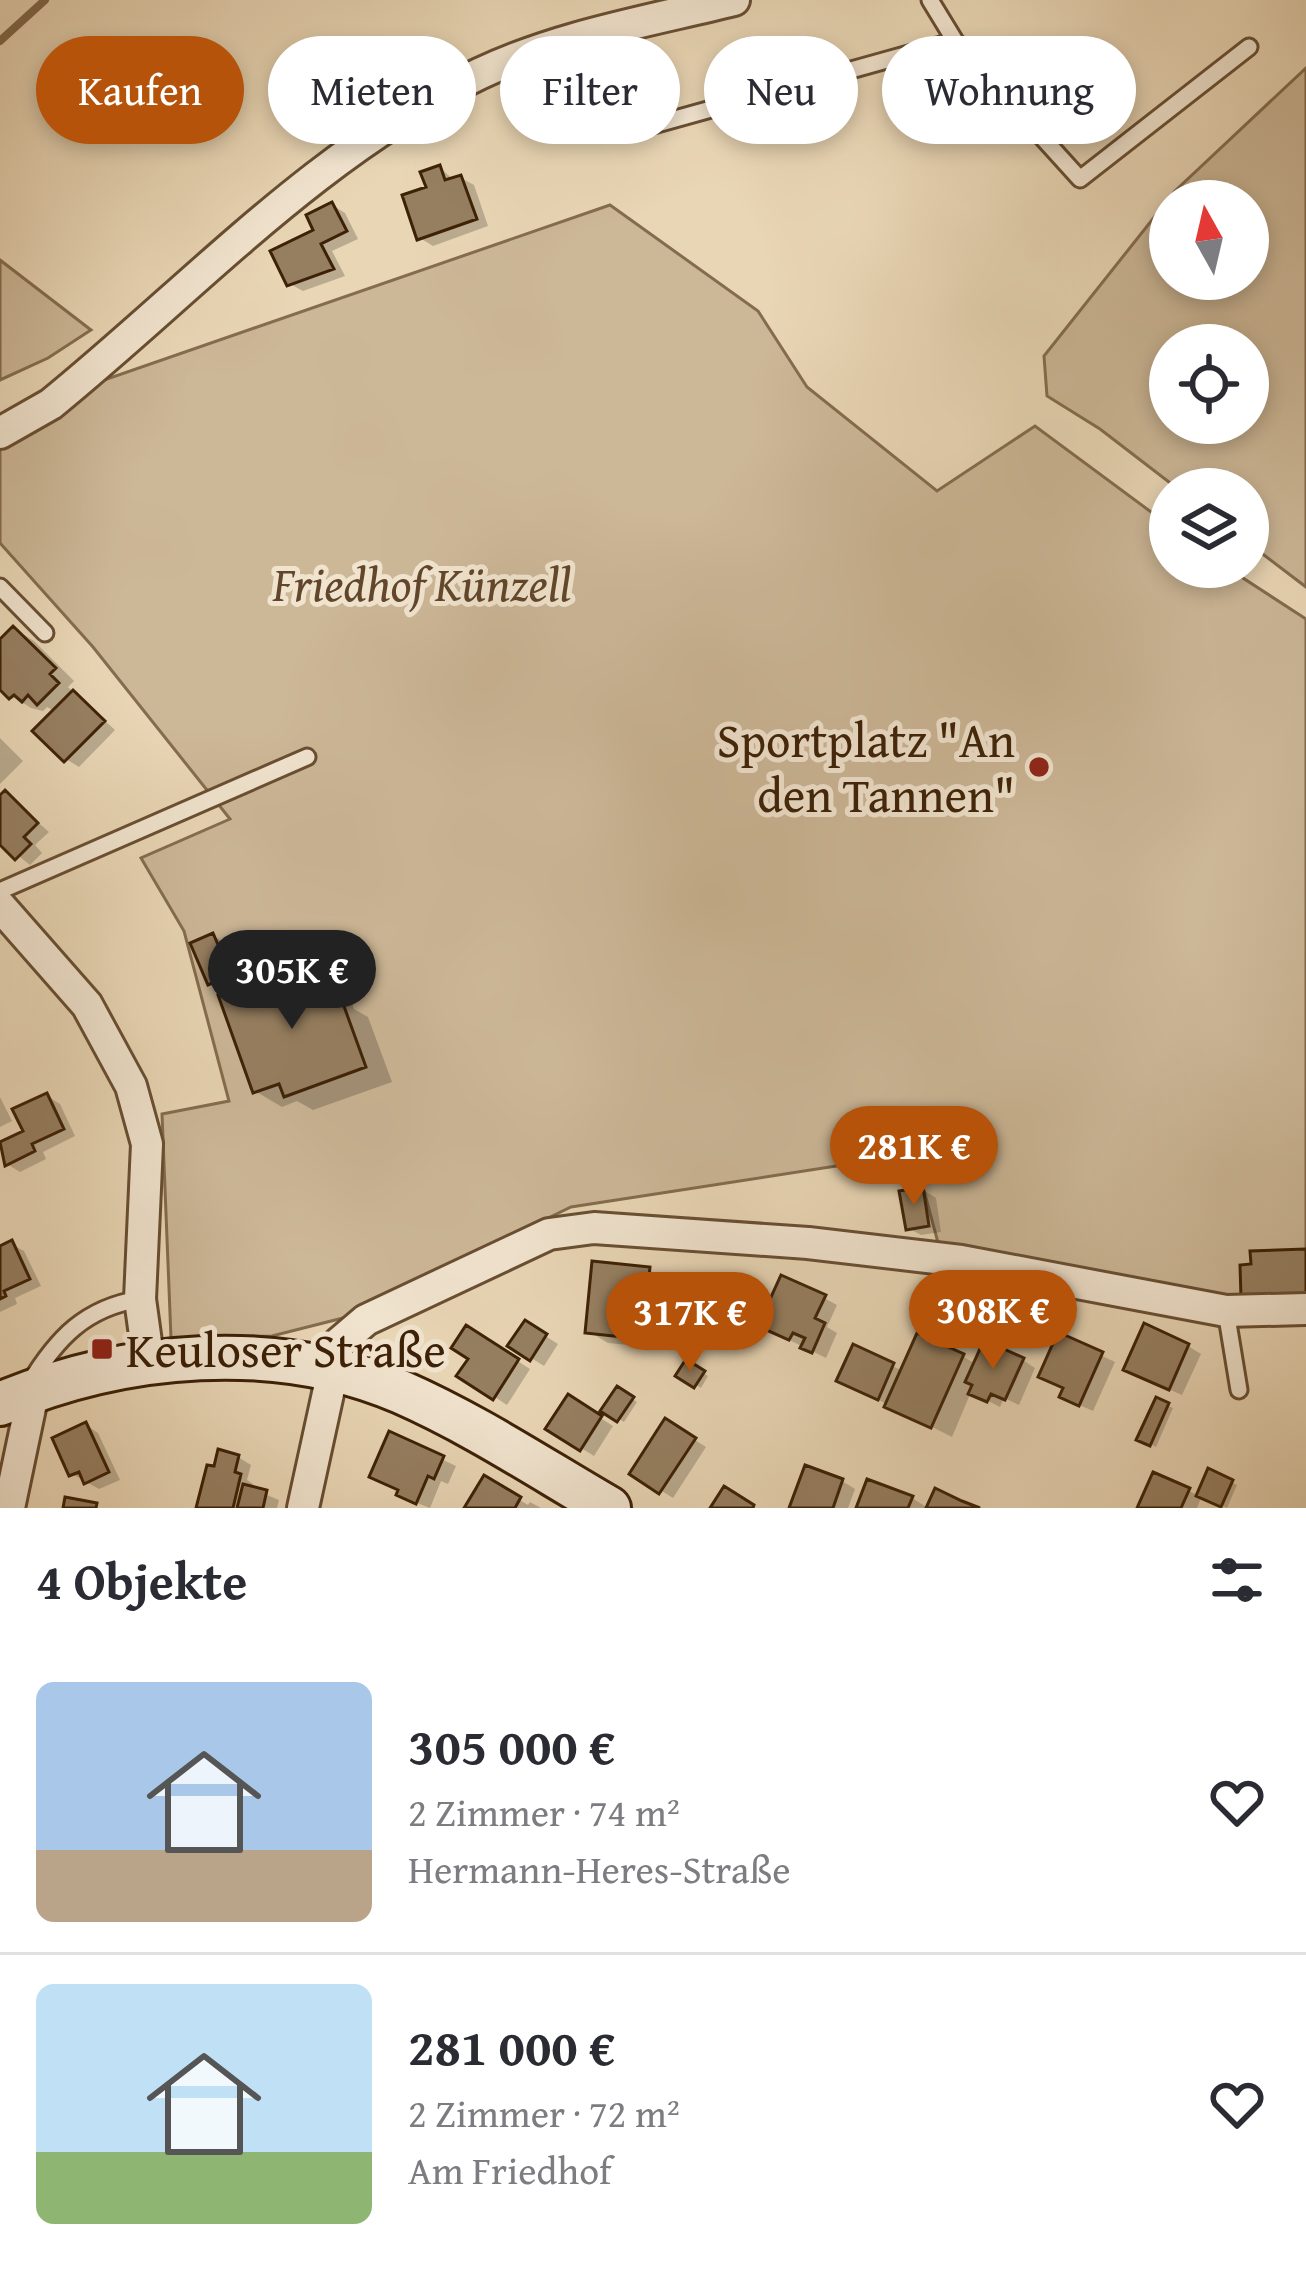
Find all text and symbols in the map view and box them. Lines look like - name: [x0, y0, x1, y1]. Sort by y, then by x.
- chip: Kaufen: [36, 36, 244, 144]
- chip: Mieten: [268, 36, 476, 144]
- chip: Filter: [500, 36, 680, 144]
- chip: Neu: [704, 36, 858, 144]
- chip: Wohnung: [882, 36, 1136, 144]
- north arrow: [1149, 180, 1269, 300]
- map controls: [1149, 180, 1269, 588]
- button: locate: [1149, 324, 1269, 444]
- button: layers: [1149, 468, 1269, 588]
- park label: Friedhof Künzell: [272, 548, 571, 619]
- place label: Sportplatz "An den Tannen": [717, 704, 1015, 830]
- marker: Sportplatz "An den Tannen": [1026, 754, 1052, 780]
- pin: 305K €: [194, 930, 390, 1032]
- text: 305K €: [235, 940, 349, 997]
- pin: 281K €: [816, 1106, 1012, 1208]
- text: 281K €: [857, 1116, 971, 1173]
- pin: 308K €: [895, 1270, 1091, 1372]
- pin: 317K €: [592, 1272, 788, 1374]
- text: 308K €: [936, 1280, 1050, 1337]
- text: 317K €: [633, 1282, 747, 1339]
- place label: Keuloser Straße: [126, 1314, 446, 1385]
- marker: Keuloser Straße: [89, 1336, 115, 1362]
- text: 4 Objekte: [36, 1543, 247, 1618]
- icon: filters: [1204, 1547, 1270, 1613]
- text: 305 000 €: [408, 1708, 615, 1783]
- icon: home: [132, 1730, 276, 1874]
- icon: heart: [1204, 1769, 1270, 1835]
- text: 2 Zimmer · 74 m²: [408, 1783, 680, 1840]
- text: Hermann-Heres-Straße: [408, 1840, 791, 1897]
- text: 281 000 €: [408, 2009, 615, 2084]
- icon: home: [132, 2032, 276, 2176]
- icon: heart: [1204, 2071, 1270, 2137]
- text: 2 Zimmer · 72 m²: [408, 2084, 680, 2141]
- text: Am Friedhof: [408, 2141, 612, 2198]

